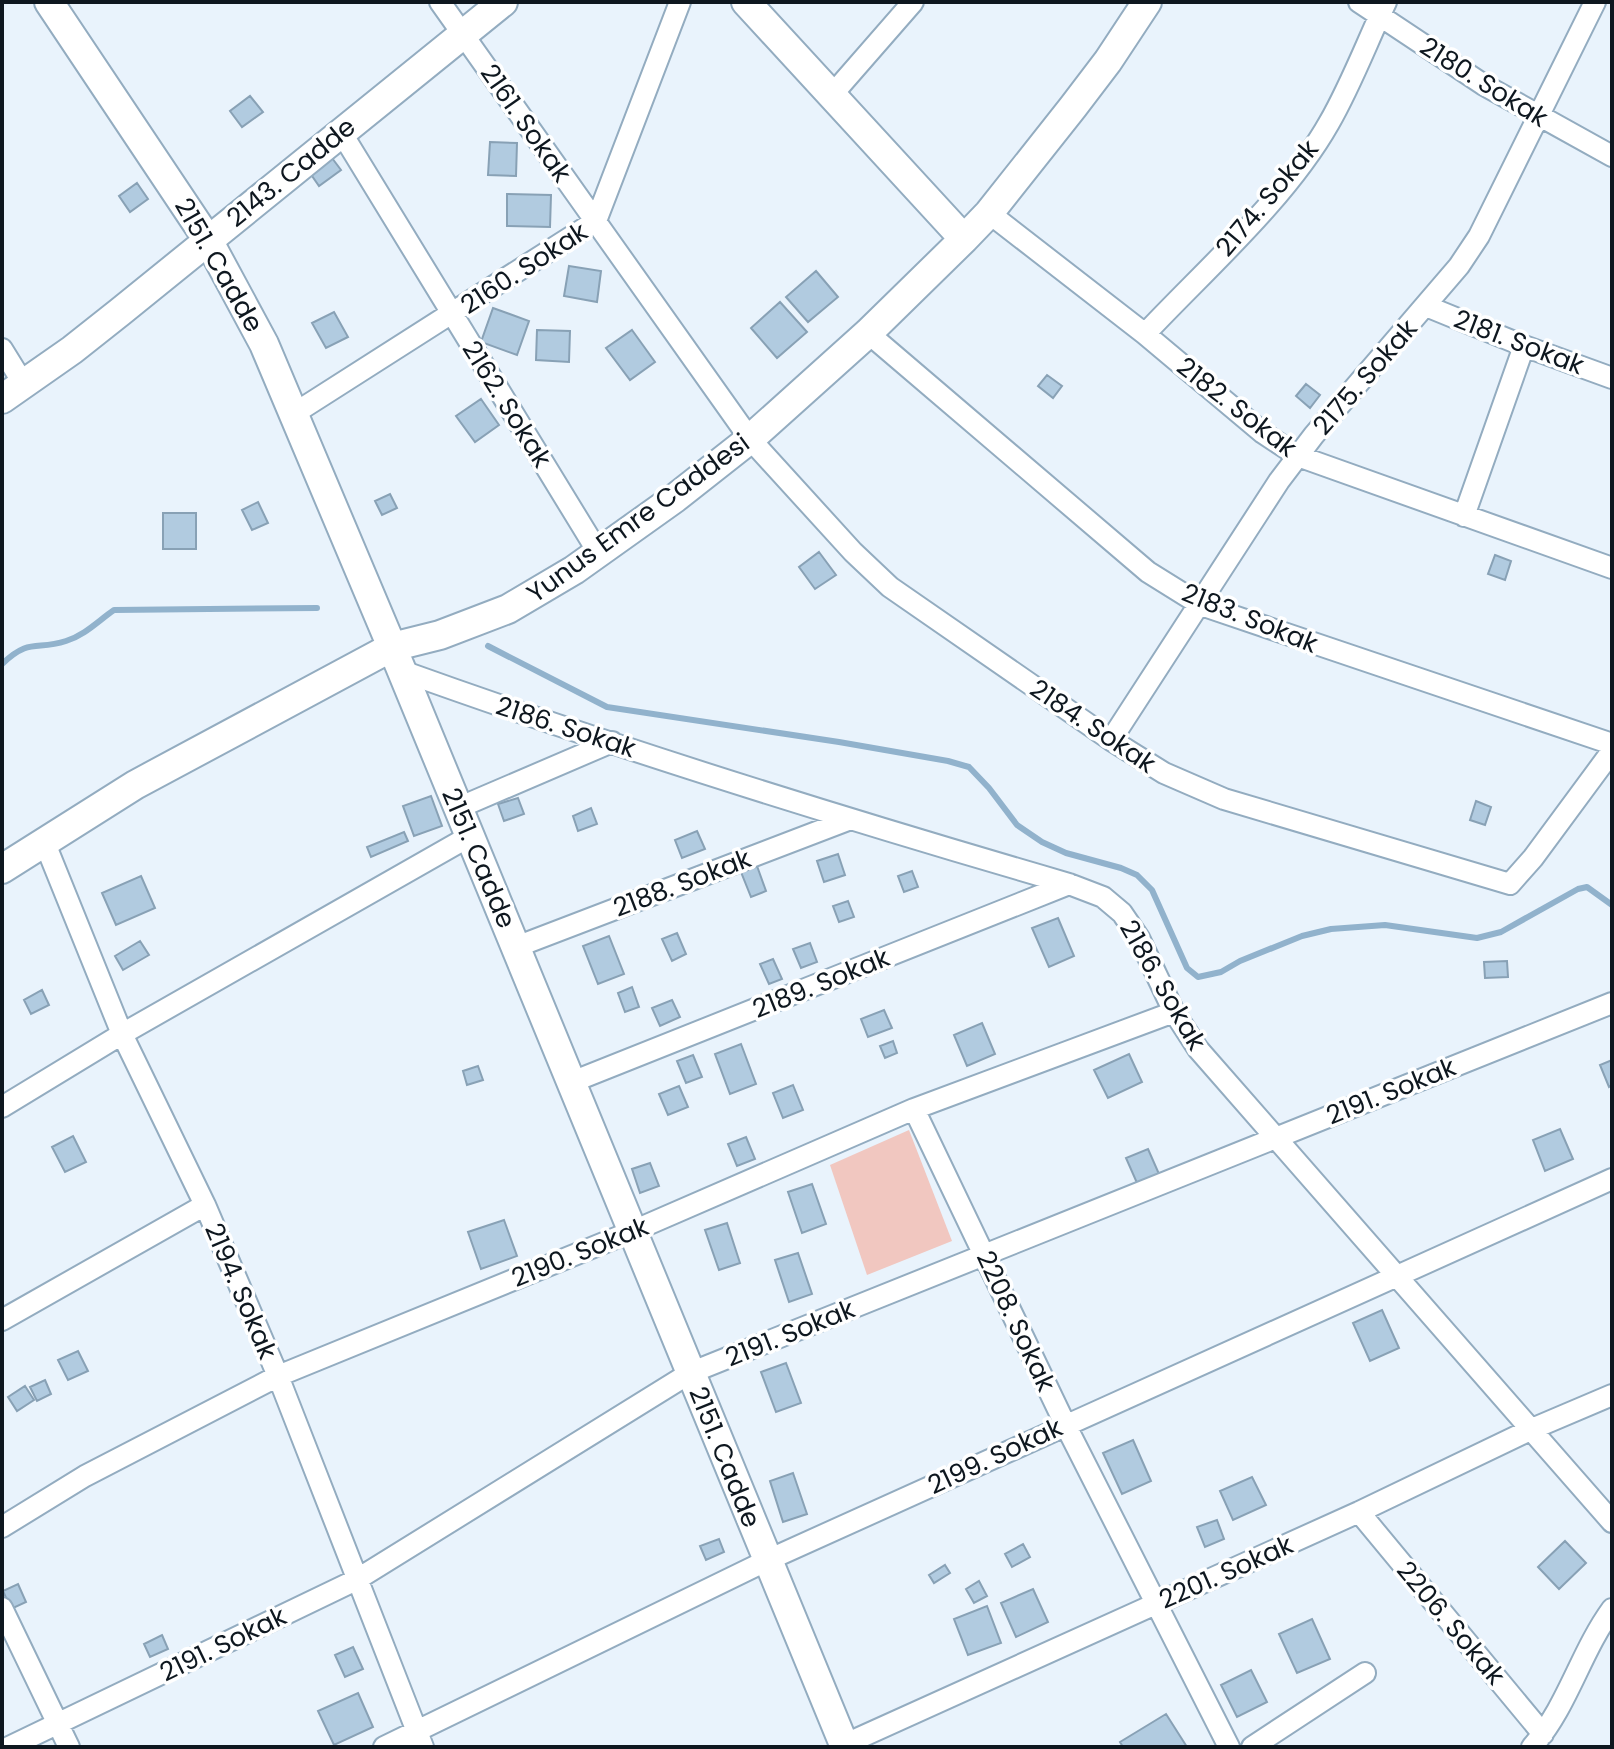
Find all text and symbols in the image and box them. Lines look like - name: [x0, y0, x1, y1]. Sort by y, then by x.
- street label: 2180. Sokak: [1413, 28, 1555, 136]
- street label: 2161. Sokak: [472, 57, 580, 190]
- street label: 2143. Cadde: [219, 109, 363, 235]
- street label: 2174. Sokak: [1207, 131, 1327, 264]
- street label: 2151. Cadde: [166, 191, 272, 339]
- street label: 2160. Sokak: [453, 213, 595, 323]
- street label: 2181. Sokak: [1449, 301, 1590, 384]
- street label: 2175. Sokak: [1305, 311, 1426, 443]
- street label: 2162. Sokak: [454, 334, 561, 475]
- street label: 2182. Sokak: [1169, 349, 1305, 466]
- street label: Yunus Emre Caddesi: [519, 425, 757, 611]
- street label: 2183. Sokak: [1177, 574, 1324, 662]
- street label: 2184. Sokak: [1023, 671, 1164, 782]
- street label: 2186. Sokak: [492, 687, 641, 767]
- street label: 2151. Cadde: [433, 782, 525, 934]
- street label: 2188. Sokak: [608, 840, 757, 926]
- street label: 2186. Sokak: [1111, 913, 1215, 1057]
- street label: 2189. Sokak: [747, 939, 895, 1027]
- street label: 2191. Sokak: [1321, 1048, 1462, 1133]
- street label: 2190. Sokak: [506, 1208, 654, 1296]
- street label: 2194. Sokak: [196, 1217, 286, 1365]
- street label: 2208. Sokak: [968, 1245, 1065, 1398]
- street label: 2191. Sokak: [720, 1290, 861, 1375]
- street label: 2151. Cadde: [680, 1381, 770, 1533]
- street label: 2199. Sokak: [922, 1409, 1069, 1503]
- street label: 2201. Sokak: [1153, 1526, 1299, 1618]
- street label: 2206. Sokak: [1389, 1553, 1514, 1693]
- street label: 2191. Sokak: [154, 1598, 293, 1690]

